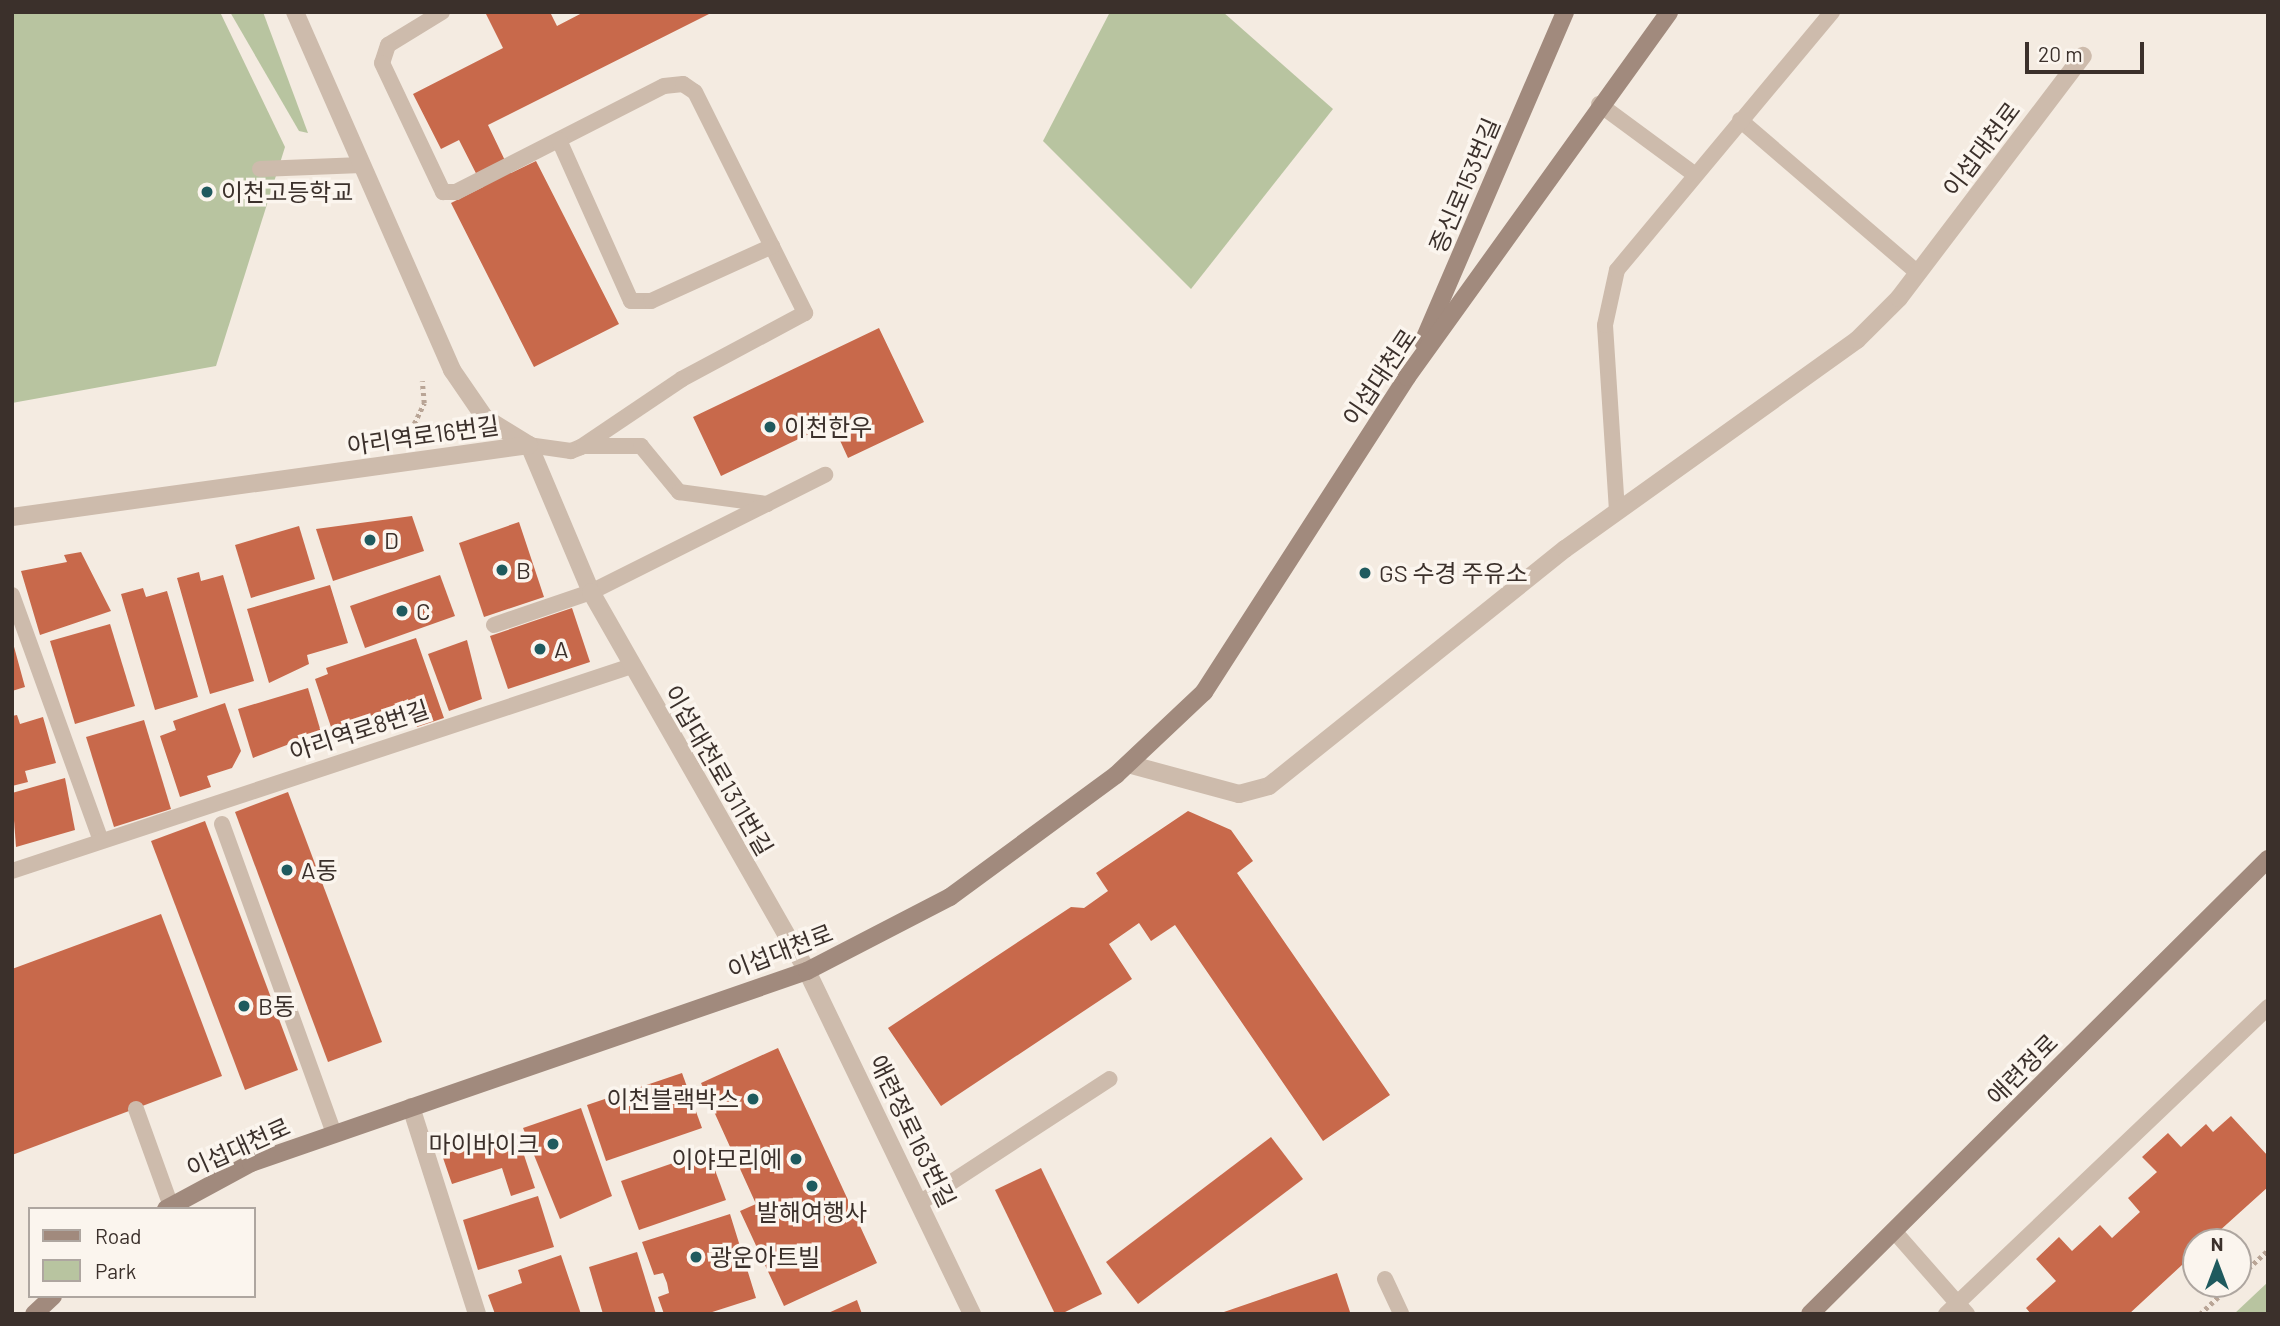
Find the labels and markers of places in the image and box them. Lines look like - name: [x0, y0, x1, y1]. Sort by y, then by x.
- place label: 이천고등학교: [221, 178, 353, 206]
- marker: 이천고등학교: [199, 184, 215, 200]
- place label: 이천한우: [784, 413, 872, 441]
- marker: 이천한우: [762, 419, 778, 435]
- place label: D: [384, 526, 399, 554]
- marker: D: [362, 532, 378, 548]
- place label: B: [516, 556, 531, 584]
- place label: GS 수경 주유소: [1379, 559, 1528, 587]
- marker: B: [494, 562, 510, 578]
- marker: GS 수경 주유소: [1357, 565, 1373, 581]
- place label: C: [416, 597, 431, 625]
- marker: C: [394, 603, 410, 619]
- place label: A: [554, 635, 569, 663]
- marker: A: [532, 641, 548, 657]
- place label: A동: [301, 856, 338, 884]
- marker: A동: [279, 862, 295, 878]
- place label: B동: [258, 992, 295, 1020]
- marker: B동: [236, 998, 252, 1014]
- place label: 이천블랙박스: [607, 1085, 739, 1113]
- marker: 이천블랙박스: [745, 1091, 761, 1107]
- place label: 마이바이크: [429, 1130, 539, 1158]
- marker: 마이바이크: [545, 1136, 561, 1152]
- place label: 이야모리에: [672, 1145, 782, 1173]
- marker: 이야모리에: [788, 1151, 804, 1167]
- marker: 발해여행사: [804, 1178, 820, 1194]
- place label: 발해여행사: [757, 1198, 867, 1226]
- place label: 광운아트빌: [710, 1243, 820, 1271]
- marker: 광운아트빌: [688, 1249, 704, 1265]

